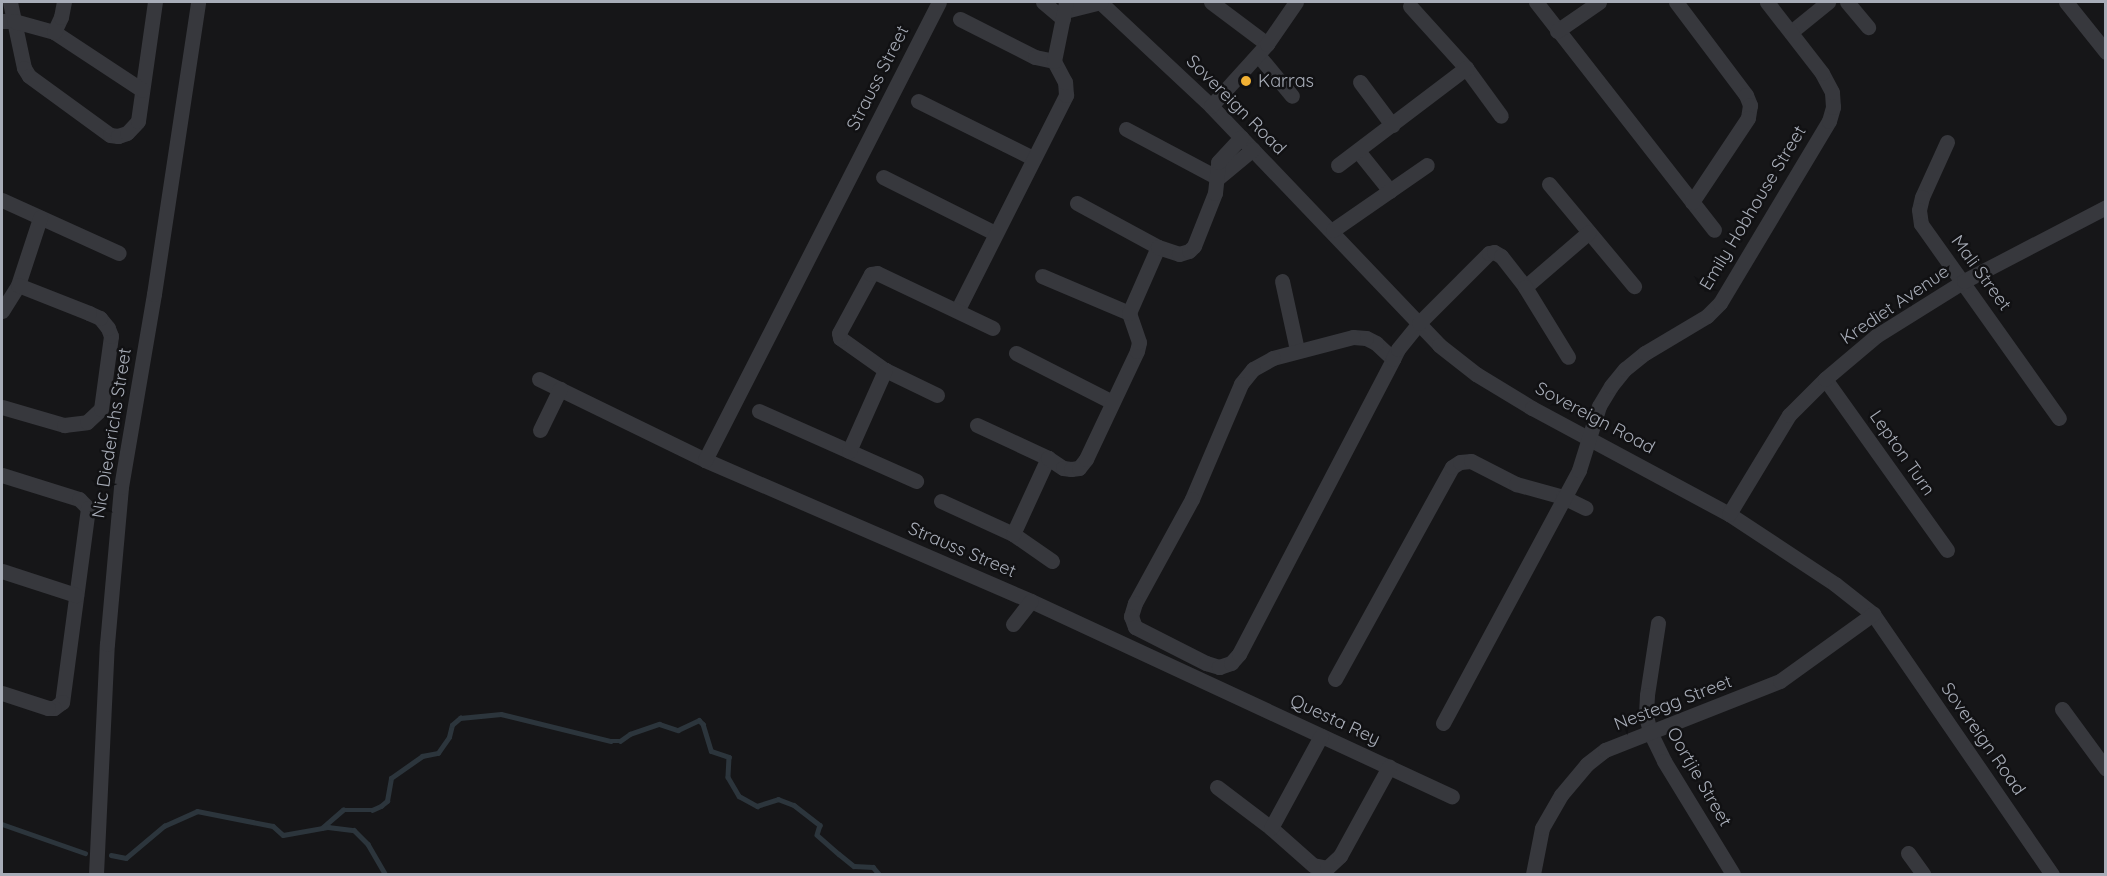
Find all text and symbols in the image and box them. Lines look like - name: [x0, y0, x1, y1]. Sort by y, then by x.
- street label: Strauss Street: [842, 22, 914, 134]
- street label: Sovereign Road: [1182, 51, 1290, 159]
- place label: Karras: [1258, 70, 1314, 92]
- marker: Karras: [1239, 74, 1253, 88]
- street label: Emily Hobhouse Street: [1695, 122, 1811, 294]
- street label: Mali Street: [1946, 231, 2016, 315]
- street label: Krediet Avenue: [1837, 261, 1953, 349]
- street label: Nic Diederichs Street: [88, 346, 136, 520]
- street label: Sovereign Road: [1532, 377, 1658, 459]
- street label: Lepton Turn: [1865, 406, 1939, 500]
- street label: Strauss Street: [905, 518, 1019, 582]
- street label: Nestegg Street: [1611, 671, 1735, 735]
- street label: Sovereign Road: [1936, 679, 2030, 799]
- street label: Questa Rey: [1286, 690, 1384, 750]
- street label: Oortjie Street: [1662, 724, 1736, 830]

